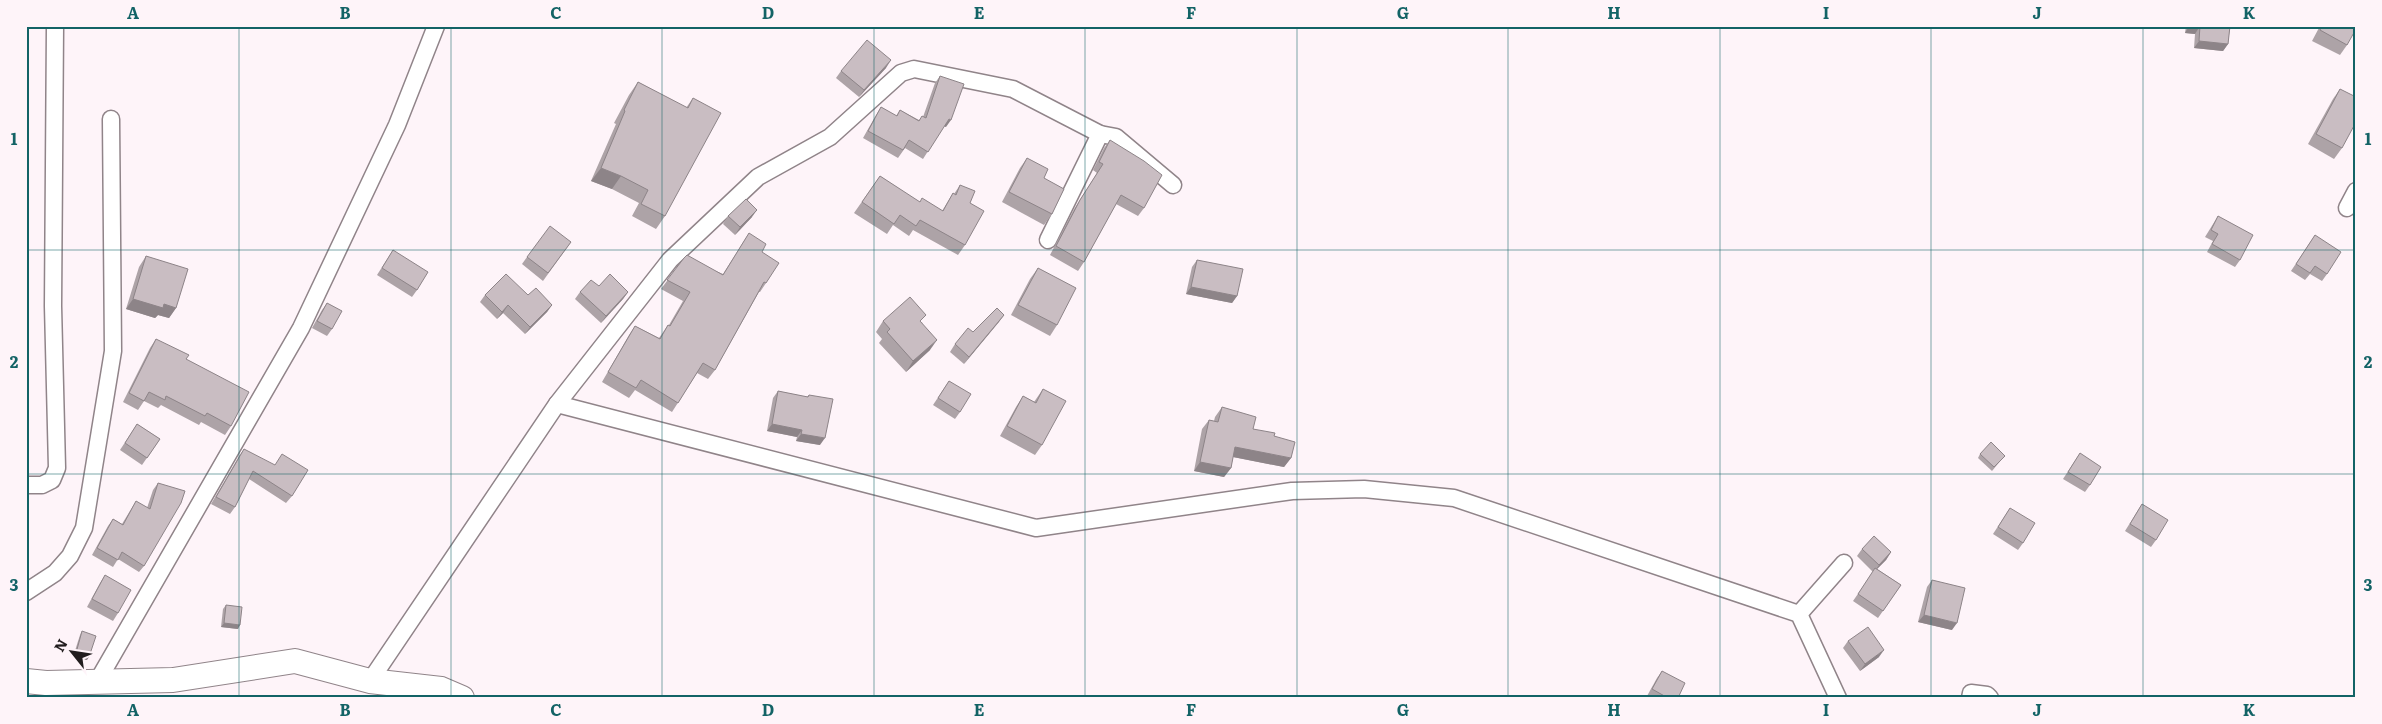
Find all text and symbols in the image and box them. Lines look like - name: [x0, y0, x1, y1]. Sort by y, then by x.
- text: A: [127, 0, 139, 24]
- text: B: [339, 0, 351, 24]
- text: C: [550, 0, 562, 24]
- text: D: [762, 0, 774, 24]
- text: E: [974, 0, 985, 24]
- text: F: [1186, 0, 1196, 24]
- text: G: [1397, 0, 1409, 24]
- text: H: [1607, 0, 1621, 24]
- text: I: [1823, 0, 1829, 24]
- text: J: [2032, 0, 2042, 24]
- text: K: [2243, 0, 2256, 24]
- text: 1: [11, 126, 18, 150]
- text: 1: [2365, 126, 2372, 150]
- text: 2: [10, 349, 19, 373]
- text: 2: [2364, 349, 2373, 373]
- text: 3: [10, 572, 19, 596]
- text: 3: [2364, 572, 2373, 596]
- north arrow: [48, 626, 98, 676]
- text: N: [48, 635, 72, 655]
- text: A: [127, 697, 139, 721]
- text: B: [339, 697, 351, 721]
- text: C: [550, 697, 562, 721]
- text: D: [762, 697, 774, 721]
- text: E: [974, 697, 985, 721]
- text: F: [1186, 697, 1196, 721]
- text: G: [1397, 697, 1409, 721]
- text: H: [1607, 697, 1621, 721]
- text: I: [1823, 697, 1829, 721]
- text: J: [2032, 697, 2042, 721]
- text: K: [2243, 697, 2256, 721]

